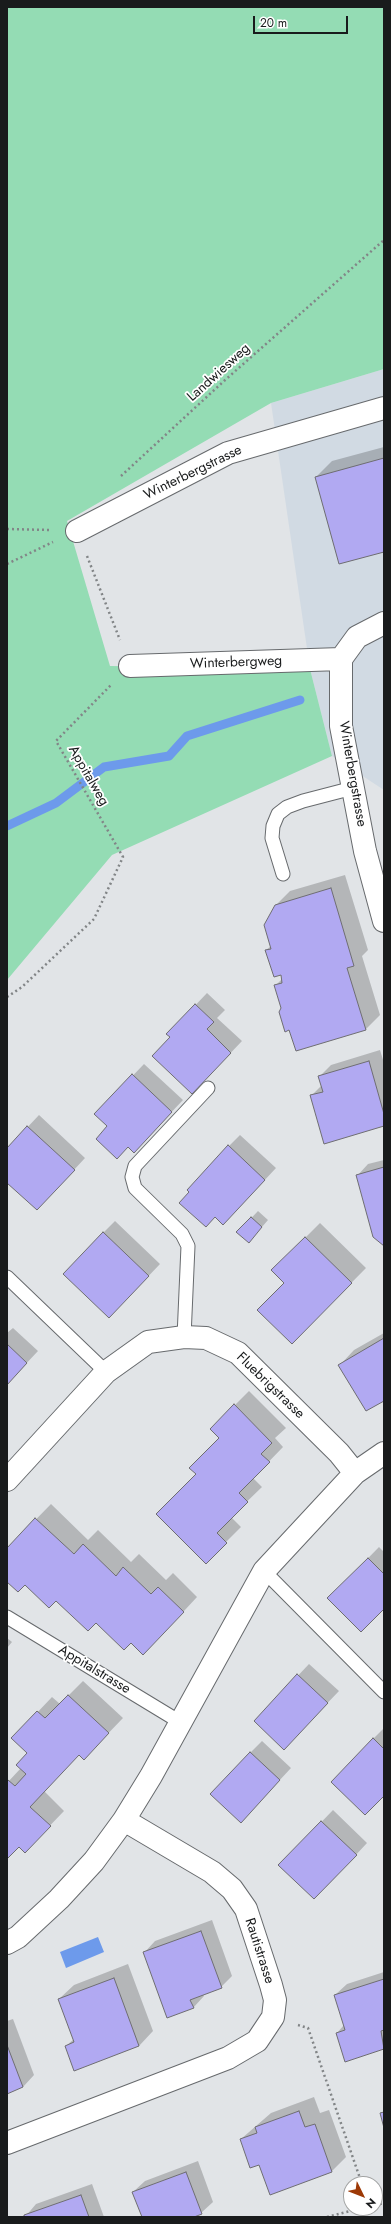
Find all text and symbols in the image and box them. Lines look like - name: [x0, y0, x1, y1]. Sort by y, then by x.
- scale bar: [255, 8, 350, 34]
- text: 20 m: [260, 14, 287, 32]
- street label: Landwiesweg: [184, 340, 254, 406]
- street label: Winterbergstrasse: [141, 442, 245, 504]
- street label: Winterbergweg: [189, 653, 283, 673]
- street label: Winterbergstrasse: [334, 720, 370, 828]
- street label: Appitalweg: [64, 743, 112, 809]
- street label: Fluebrigstrasse: [232, 1349, 308, 1423]
- street label: Appitalstrasse: [55, 1642, 133, 1698]
- street label: Rautistrasse: [241, 1916, 277, 1986]
- north arrow: [343, 2176, 383, 2216]
- text: N: [362, 2195, 380, 2212]

